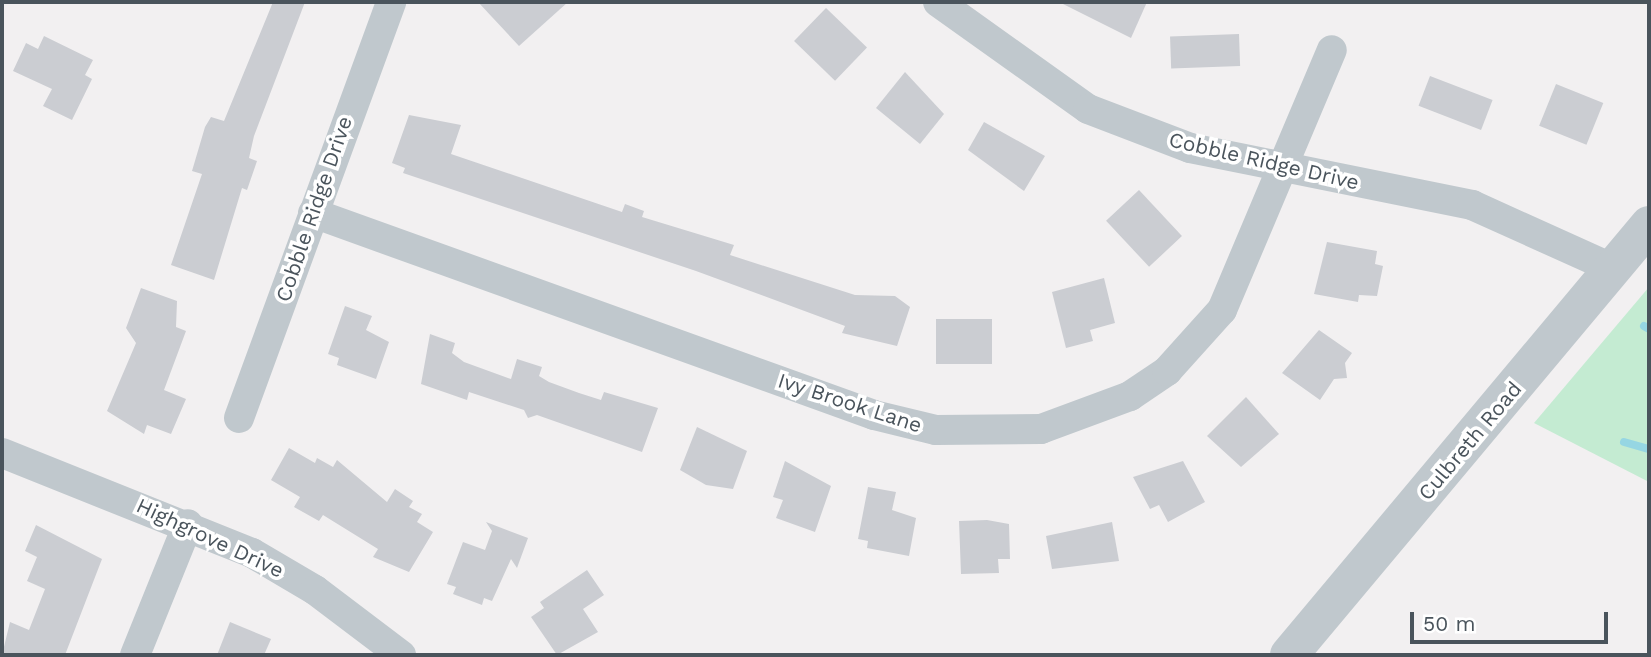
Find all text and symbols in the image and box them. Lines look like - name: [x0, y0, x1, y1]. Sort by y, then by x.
- street label: Cobble Ridge Drive: [270, 113, 358, 305]
- street label: Cobble Ridge Drive: [1166, 127, 1362, 195]
- street label: Ivy Brook Lane: [774, 368, 926, 438]
- street label: Culbreth Road: [1413, 377, 1527, 505]
- street label: Highgrove Drive: [132, 493, 288, 583]
- scale bar: [1413, 598, 1611, 642]
- text: 50 m: [1423, 611, 1475, 636]

